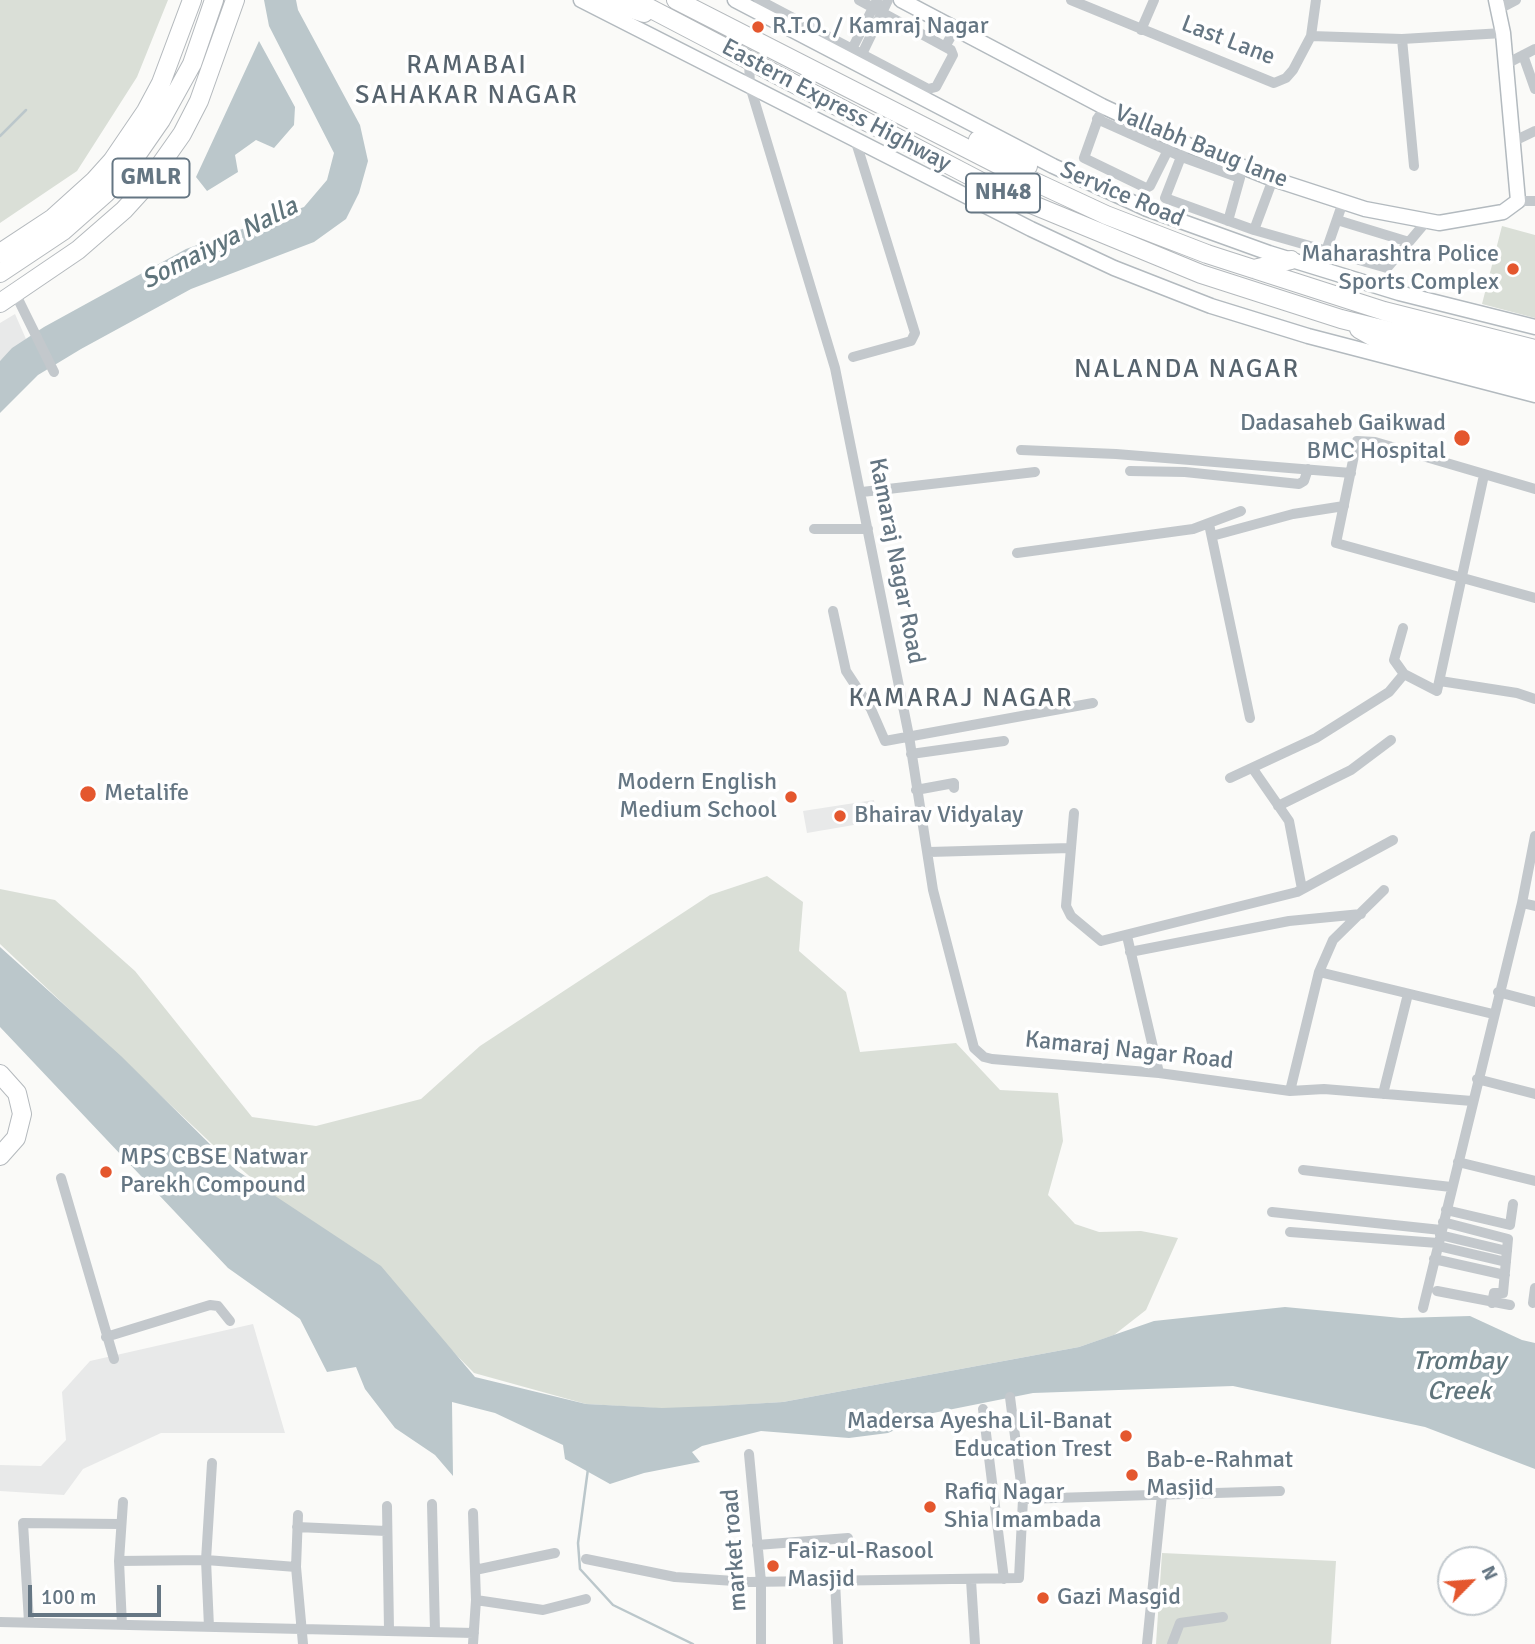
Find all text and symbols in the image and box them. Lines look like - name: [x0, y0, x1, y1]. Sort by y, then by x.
- street label: Last Lane: [1177, 10, 1279, 72]
- place label: R.T.O. / Kamraj Nagar: [772, 13, 989, 41]
- marker: R.T.O. / Kamraj Nagar: [750, 19, 766, 35]
- street label: Eastern Express Highway: [716, 33, 956, 179]
- district label: RAMABAI SAHAKAR NAGAR: [357, 50, 577, 112]
- street label: Vallabh Baug lane: [1110, 99, 1292, 195]
- street label: Service Road: [1056, 156, 1188, 234]
- road number: GMLR: [113, 158, 190, 197]
- road number: NH48: [966, 174, 1040, 212]
- water label: Somaiyya Nalla: [137, 191, 303, 297]
- place label: Maharashtra Police Sports Complex: [1301, 241, 1499, 297]
- marker: Maharashtra Police Sports Complex: [1505, 261, 1521, 277]
- district label: NALANDA NAGAR: [1076, 354, 1298, 386]
- place label: Dadasaheb Gaikwad BMC Hospital: [1240, 410, 1446, 466]
- marker: Dadasaheb Gaikwad BMC Hospital: [1452, 428, 1472, 448]
- street label: Kamaraj Nagar Road: [862, 456, 930, 666]
- district label: KAMARAJ NAGAR: [850, 683, 1072, 715]
- place label: Modern English Medium School: [617, 769, 777, 825]
- place label: Metalife: [104, 780, 189, 808]
- marker: Metalife: [78, 784, 98, 804]
- marker: Modern English Medium School: [783, 789, 799, 805]
- place label: Bhairav Vidyalay: [854, 802, 1023, 830]
- marker: Bhairav Vidyalay: [832, 808, 848, 824]
- street label: Kamaraj Nagar Road: [1023, 1026, 1235, 1076]
- place label: MPS CBSE Natwar Parekh Compound: [120, 1144, 308, 1200]
- marker: MPS CBSE Natwar Parekh Compound: [98, 1164, 114, 1180]
- water label: Trombay Creek: [1412, 1346, 1506, 1408]
- place label: Madersa Ayesha Lil-Banat Education Trest: [847, 1408, 1112, 1464]
- marker: Madersa Ayesha Lil-Banat Education Trest: [1118, 1428, 1134, 1444]
- place label: Bab-e-Rahmat Masjid: [1146, 1447, 1293, 1503]
- marker: Bab-e-Rahmat Masjid: [1124, 1467, 1140, 1483]
- place label: Rafiq Nagar Shia Imambada: [944, 1479, 1101, 1535]
- street label: market road: [716, 1488, 754, 1612]
- marker: Rafiq Nagar Shia Imambada: [922, 1499, 938, 1515]
- place label: Faiz-ul-Rasool Masjid: [787, 1538, 933, 1594]
- north arrow: [1437, 1546, 1507, 1616]
- marker: Faiz-ul-Rasool Masjid: [765, 1558, 781, 1574]
- text: N: [1476, 1562, 1503, 1584]
- scale bar: [32, 1570, 164, 1614]
- text: 100 m: [41, 1584, 96, 1610]
- place label: Gazi Masgid: [1057, 1584, 1181, 1612]
- marker: Gazi Masgid: [1035, 1590, 1051, 1606]

